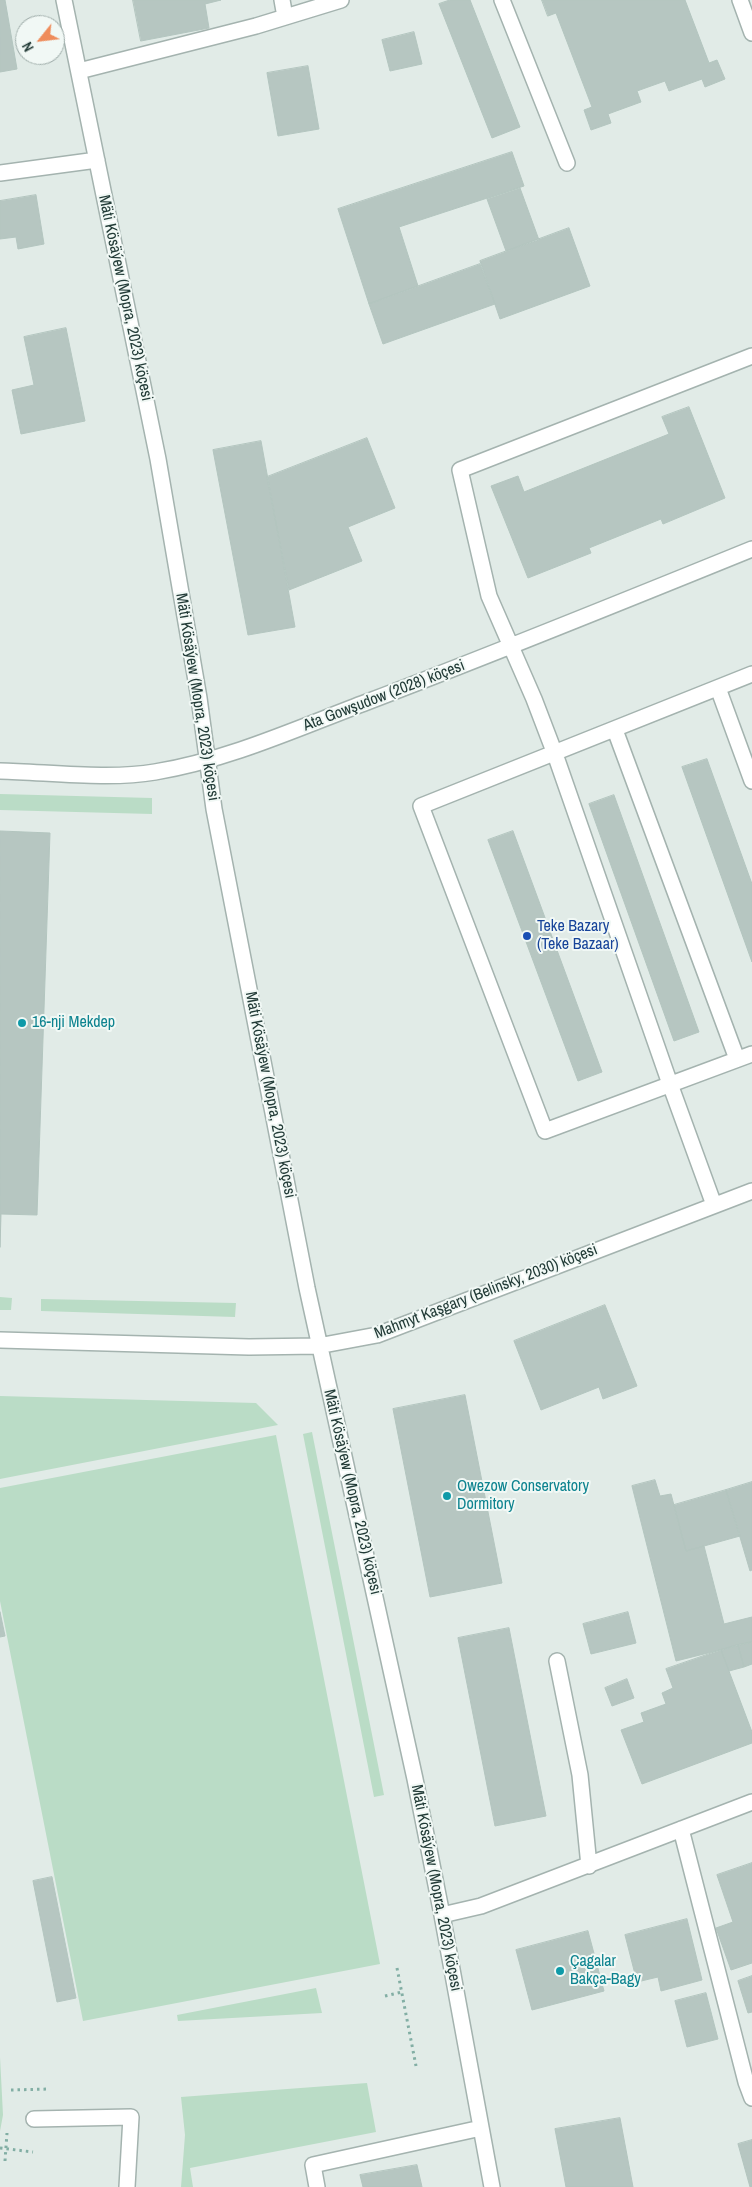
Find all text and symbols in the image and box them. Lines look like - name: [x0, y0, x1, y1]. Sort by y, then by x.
- north arrow: [15, 15, 65, 65]
- text: N: [18, 39, 38, 55]
- street label: Mäti Kösäýew (Mopra, 2023) köçesi: [94, 193, 156, 403]
- street label: Mäti Kösäýew (Mopra, 2023) köçesi: [171, 592, 223, 802]
- street label: Ata Gowşudow (2028) köçesi: [301, 656, 467, 736]
- place label: Teke Bazary (Teke Bazaar): [537, 917, 619, 955]
- marker: Teke Bazary (Teke Bazaar): [521, 930, 533, 942]
- street label: Mäti Kösäýew (Mopra, 2023) köçesi: [241, 990, 299, 1200]
- place label: 16-nji Mekdep: [32, 1013, 115, 1033]
- marker: 16-nji Mekdep: [16, 1017, 28, 1029]
- street label: Mahmyt Kaşgary (Belinsky, 2030) köçesi: [372, 1240, 600, 1344]
- street label: Mäti Kösäýew (Mopra, 2023) köçesi: [319, 1388, 385, 1596]
- place label: Owezow Conservatory Dormitory: [457, 1477, 589, 1515]
- marker: Owezow Conservatory Dormitory: [441, 1490, 453, 1502]
- street label: Mäti Kösäýew (Mopra, 2023) köçesi: [407, 1783, 465, 1993]
- place label: Çagalar Bakça-Bagy: [570, 1952, 641, 1990]
- marker: Çagalar Bakça-Bagy: [554, 1965, 566, 1977]

